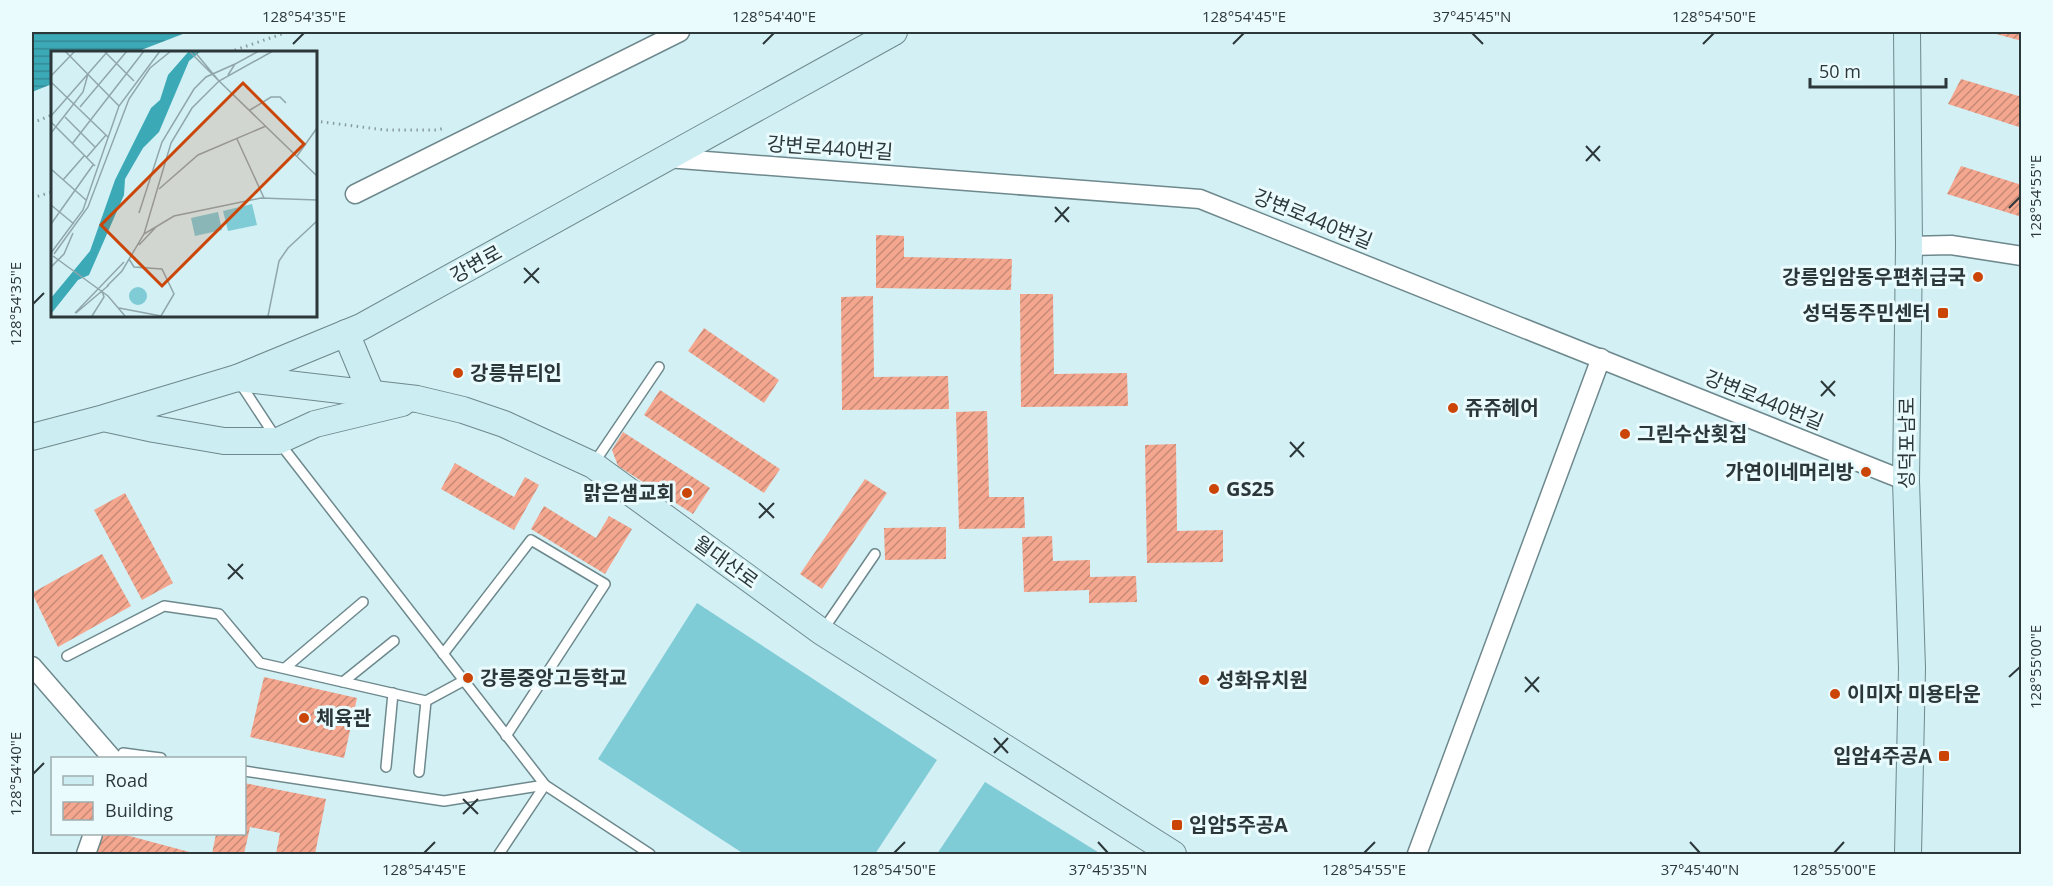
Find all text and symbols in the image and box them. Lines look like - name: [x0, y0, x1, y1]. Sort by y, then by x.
- text: 128°54'35"E: [262, 6, 346, 26]
- text: 128°54'40"E: [732, 6, 816, 26]
- text: 128°54'45"E: [1202, 6, 1286, 26]
- text: 37°45'45"N: [1433, 6, 1511, 26]
- text: 128°54'50"E: [1672, 6, 1756, 26]
- inset map: [51, 51, 316, 316]
- scale bar: [1810, 51, 1946, 89]
- text: 50 m: [1819, 59, 1861, 83]
- street label: 강변로440번길: [766, 130, 894, 165]
- text: 128°54'55"E: [2025, 155, 2045, 239]
- street label: 강변로440번길: [1250, 182, 1377, 255]
- street label: 강변로: [445, 238, 506, 289]
- text: 128°54'35"E: [5, 262, 25, 346]
- place label: 강릉입암동우편취급국: [1782, 263, 1966, 290]
- marker: 강릉입암동우편취급국: [1971, 270, 1985, 284]
- place label: 성덕동주민센터: [1802, 299, 1931, 326]
- marker: 성덕동주민센터: [1936, 306, 1950, 320]
- place label: 강릉뷰티인: [470, 359, 562, 386]
- street label: 강변로440번길: [1701, 363, 1828, 436]
- marker: 강릉뷰티인: [451, 366, 465, 380]
- place label: 쥬쥬헤어: [1465, 394, 1539, 421]
- street label: 성덕포남로: [1893, 397, 1920, 489]
- marker: 쥬쥬헤어: [1446, 401, 1460, 415]
- place label: 그린수산횟집: [1637, 420, 1747, 447]
- marker: 그린수산횟집: [1618, 427, 1632, 441]
- place label: 가연이네머리방: [1725, 458, 1854, 485]
- marker: 가연이네머리방: [1859, 465, 1873, 479]
- place label: GS25: [1226, 475, 1274, 502]
- place label: 맑은샘교회: [583, 479, 675, 506]
- marker: GS25: [1207, 482, 1221, 496]
- marker: 맑은샘교회: [680, 486, 694, 500]
- street label: 월대산로: [689, 529, 764, 594]
- text: 128°55'00"E: [2025, 625, 2045, 709]
- place label: 강릉중앙고등학교: [480, 664, 627, 691]
- place label: 성화유치원: [1216, 666, 1308, 693]
- marker: 강릉중앙고등학교: [461, 671, 475, 685]
- marker: 성화유치원: [1197, 673, 1211, 687]
- place label: 이미자 미용타운: [1847, 680, 1981, 707]
- marker: 이미자 미용타운: [1828, 687, 1842, 701]
- place label: 체육관: [316, 704, 372, 731]
- marker: 체육관: [297, 711, 311, 725]
- text: 128°54'40"E: [5, 732, 25, 816]
- place label: 입암4주공A: [1833, 742, 1932, 769]
- marker: 입암4주공A: [1937, 749, 1951, 763]
- legend: [51, 757, 246, 835]
- text: Road: [105, 768, 148, 792]
- text: Building: [105, 798, 173, 822]
- place label: 입암5주공A: [1189, 811, 1288, 838]
- marker: 입암5주공A: [1170, 818, 1184, 832]
- text: 128°54'45"E: [382, 859, 466, 879]
- text: 128°54'50"E: [852, 859, 936, 879]
- text: 37°45'35"N: [1069, 859, 1147, 879]
- text: 128°54'55"E: [1322, 859, 1406, 879]
- text: 37°45'40"N: [1661, 859, 1739, 879]
- text: 128°55'00"E: [1792, 859, 1876, 879]

